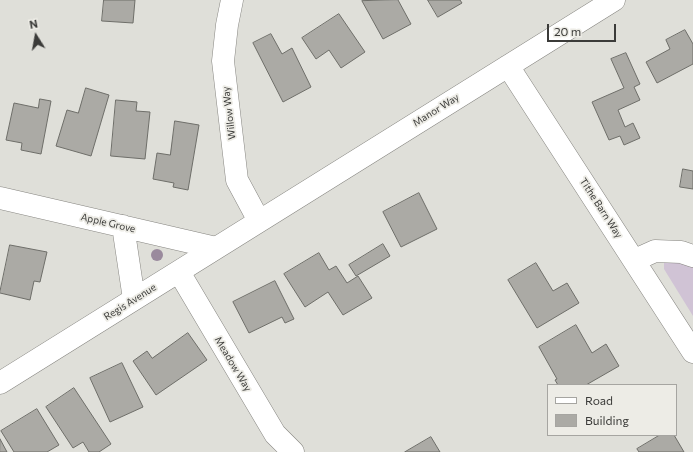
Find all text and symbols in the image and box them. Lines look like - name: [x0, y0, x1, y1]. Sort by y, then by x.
- north arrow: [16, 16, 56, 56]
- scale bar: [549, 16, 618, 42]
- text: N: [28, 17, 39, 31]
- text: 20 m: [554, 24, 581, 38]
- street label: Willow Way: [220, 86, 238, 140]
- street label: Manor Way: [411, 91, 461, 129]
- street label: Tithe Barn Way: [577, 176, 625, 240]
- street label: Apple Grove: [80, 211, 136, 235]
- street label: Regis Avenue: [102, 281, 158, 323]
- street label: Meadow Way: [212, 335, 254, 393]
- legend: [547, 384, 677, 436]
- text: Road: [585, 393, 613, 407]
- text: Building: [585, 413, 629, 427]

